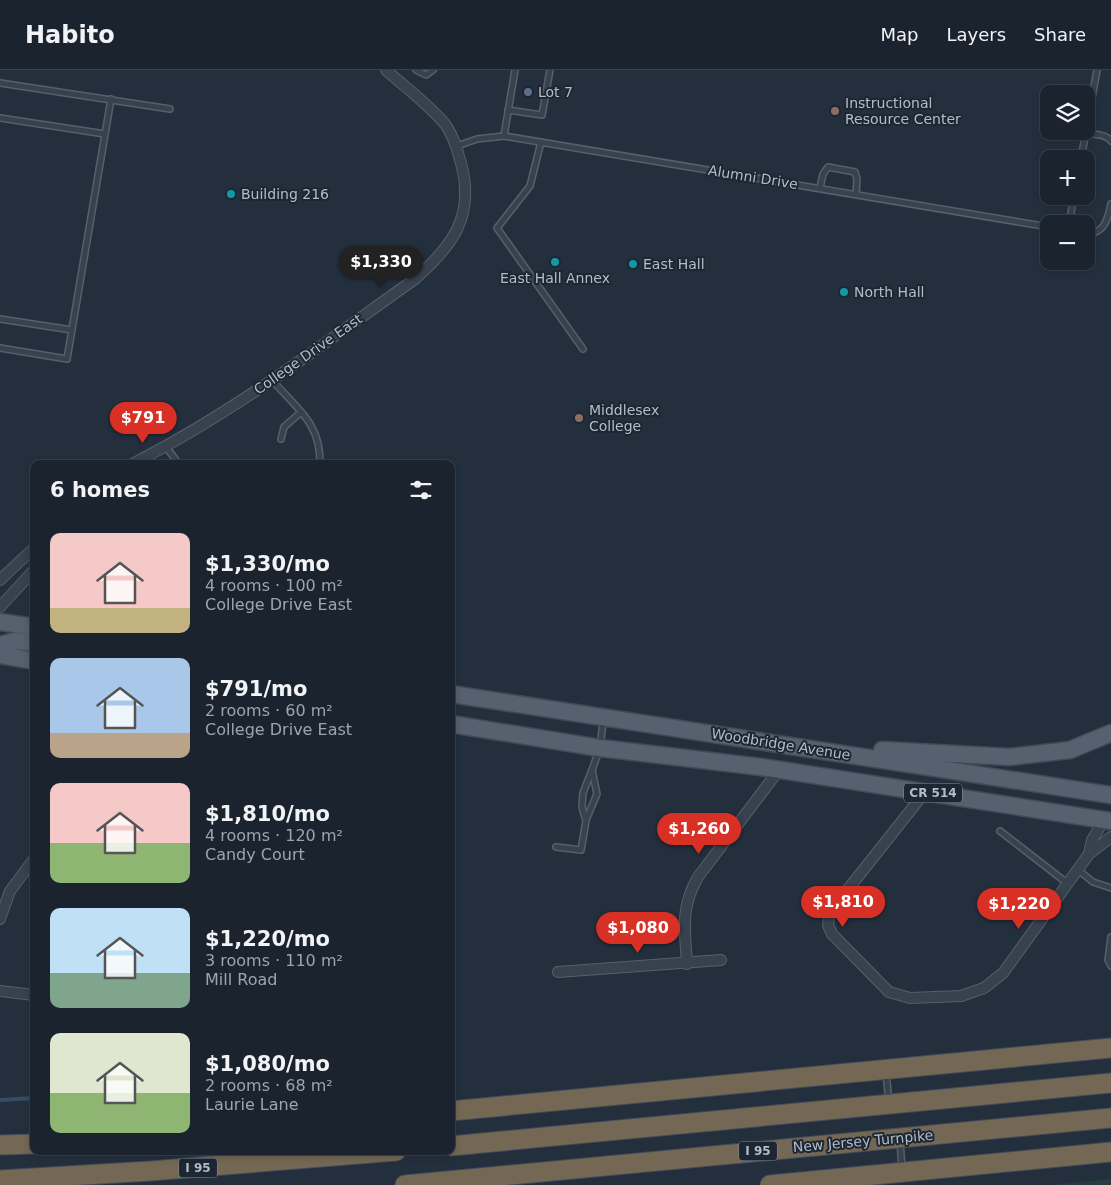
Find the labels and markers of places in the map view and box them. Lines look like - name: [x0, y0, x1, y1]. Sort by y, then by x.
- place label: Lot 7: [538, 84, 573, 100]
- marker: Lot 7: [522, 86, 534, 98]
- place label: Instructional Resource Center: [845, 95, 961, 127]
- marker: Instructional Resource Center: [829, 105, 841, 117]
- place label: Building 216: [241, 186, 329, 202]
- marker: Building 216: [225, 188, 237, 200]
- pin: $1,330: [340, 246, 422, 288]
- marker: East Hall Annex: [549, 256, 561, 268]
- place label: East Hall: [643, 256, 705, 272]
- marker: East Hall: [627, 258, 639, 270]
- place label: East Hall Annex: [500, 270, 610, 286]
- place label: North Hall: [854, 284, 925, 300]
- marker: North Hall: [838, 286, 850, 298]
- pin: $791: [113, 402, 173, 444]
- place label: Middlesex College: [589, 402, 659, 434]
- marker: Middlesex College: [573, 412, 585, 424]
- pin: $1,260: [658, 812, 740, 855]
- pin: $1,810: [802, 886, 884, 928]
- pin: $1,220: [978, 888, 1060, 930]
- pin: $1,080: [597, 912, 679, 954]

